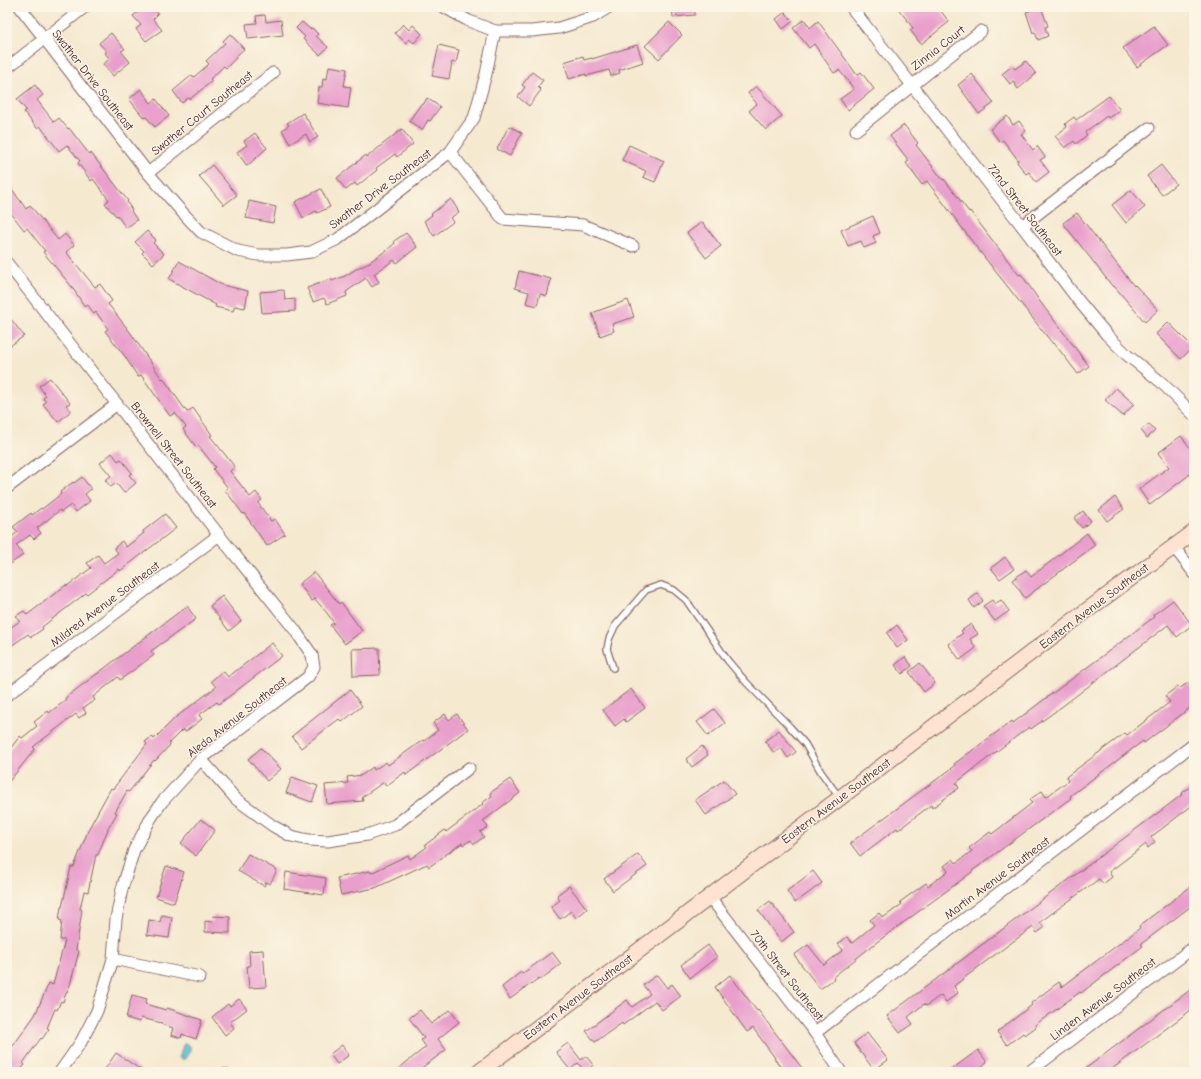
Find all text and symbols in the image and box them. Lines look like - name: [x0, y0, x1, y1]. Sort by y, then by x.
- street label: Zinnia Court: [908, 22, 968, 73]
- street label: Swather Drive Southeast: [49, 27, 137, 134]
- street label: Swather Court Southeast: [149, 68, 256, 158]
- street label: Swather Drive Southeast: [326, 146, 434, 232]
- street label: 72nd Street Southeast: [985, 161, 1066, 259]
- street label: Brownell Street Southeast: [128, 399, 220, 511]
- street label: Mildred Avenue Southeast: [48, 558, 163, 650]
- street label: Eastern Avenue Southeast: [1037, 560, 1152, 652]
- street label: Aleda Avenue Southeast: [184, 673, 290, 760]
- street label: Eastern Avenue Southeast: [779, 755, 894, 847]
- street label: Martin Avenue Southeast: [942, 834, 1053, 922]
- street label: 70th Street Southeast: [747, 927, 827, 1023]
- street label: Eastern Avenue Southeast: [521, 951, 636, 1043]
- street label: Linden Avenue Southeast: [1047, 954, 1159, 1043]

